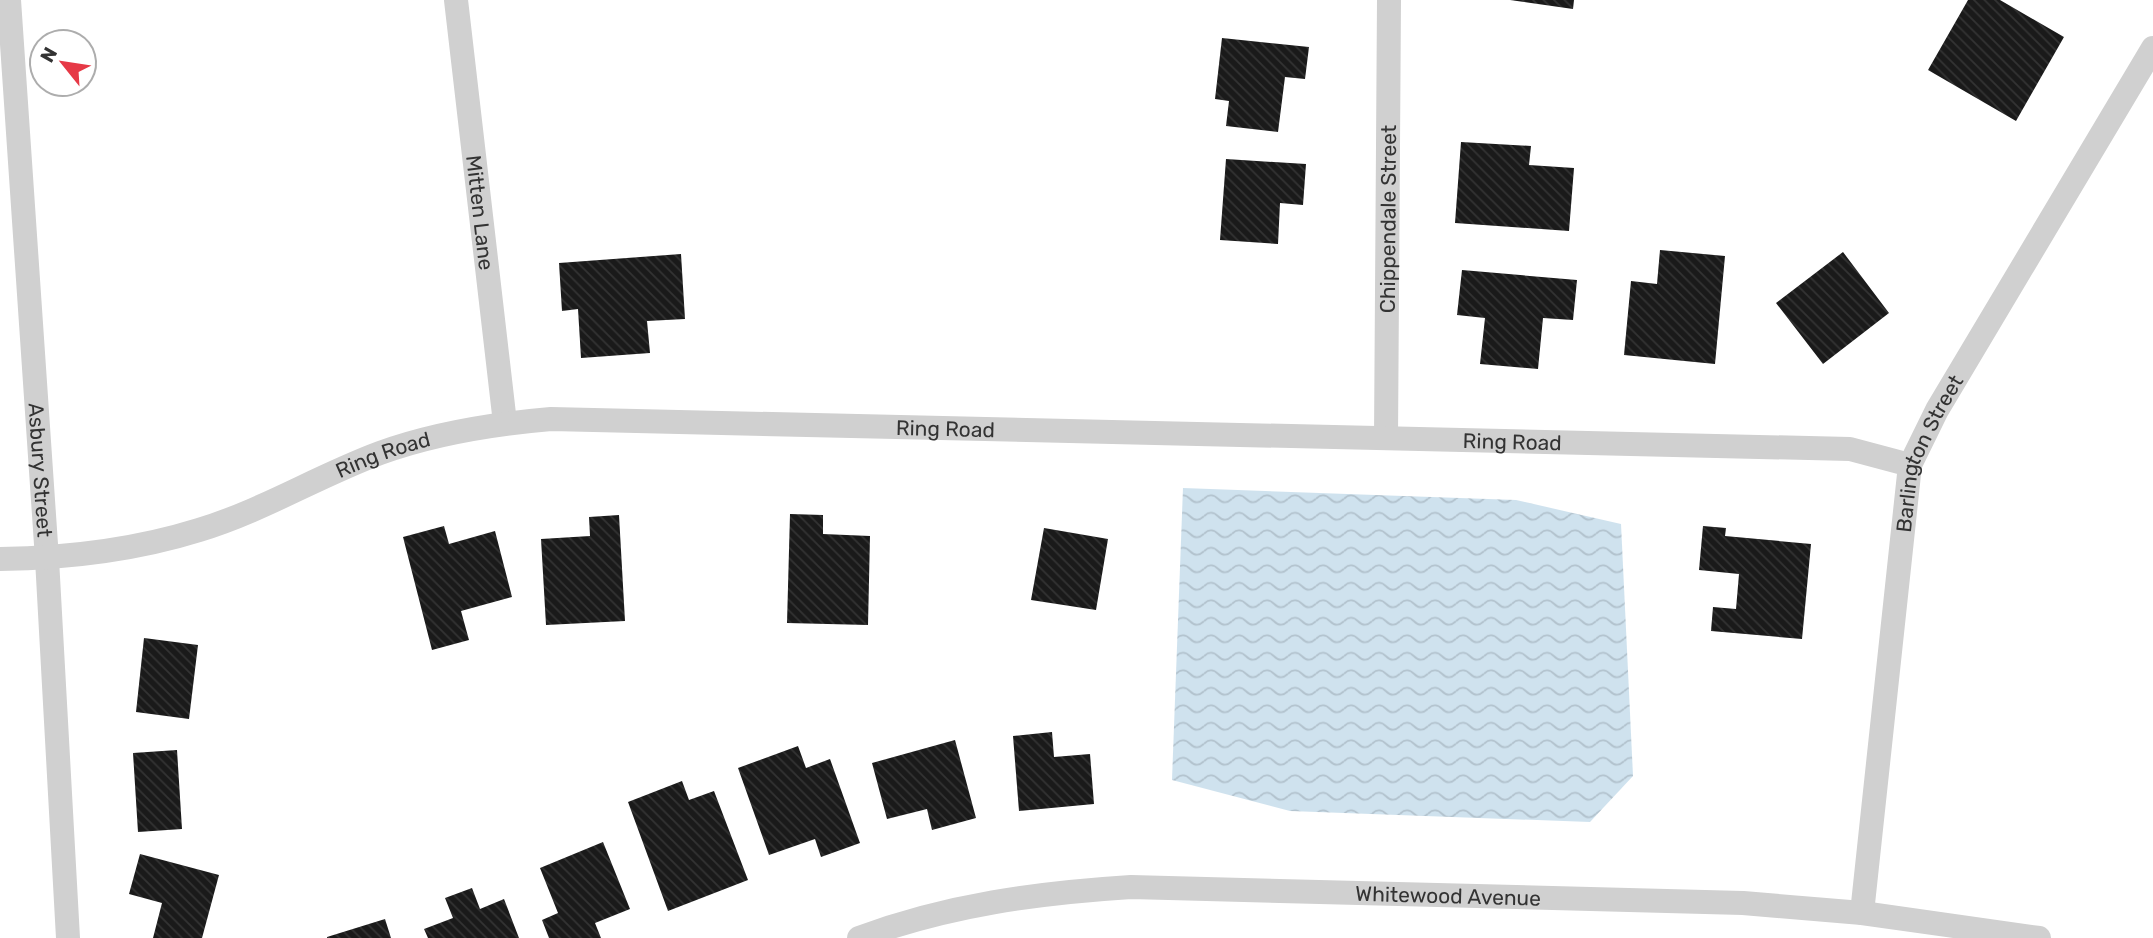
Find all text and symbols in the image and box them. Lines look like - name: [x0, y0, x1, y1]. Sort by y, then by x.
- north arrow: [28, 28, 98, 98]
- text: N: [35, 43, 62, 66]
- street label: Chippendale Street: [1374, 125, 1401, 313]
- street label: Mitten Lane: [462, 154, 500, 272]
- street label: Barlington Street: [1890, 370, 1968, 534]
- street label: Asbury Street: [24, 402, 58, 538]
- street label: Ring Road: [896, 414, 995, 442]
- street label: Ring Road: [331, 426, 433, 483]
- street label: Ring Road: [1462, 428, 1562, 455]
- street label: Whitewood Avenue: [1355, 880, 1541, 910]

